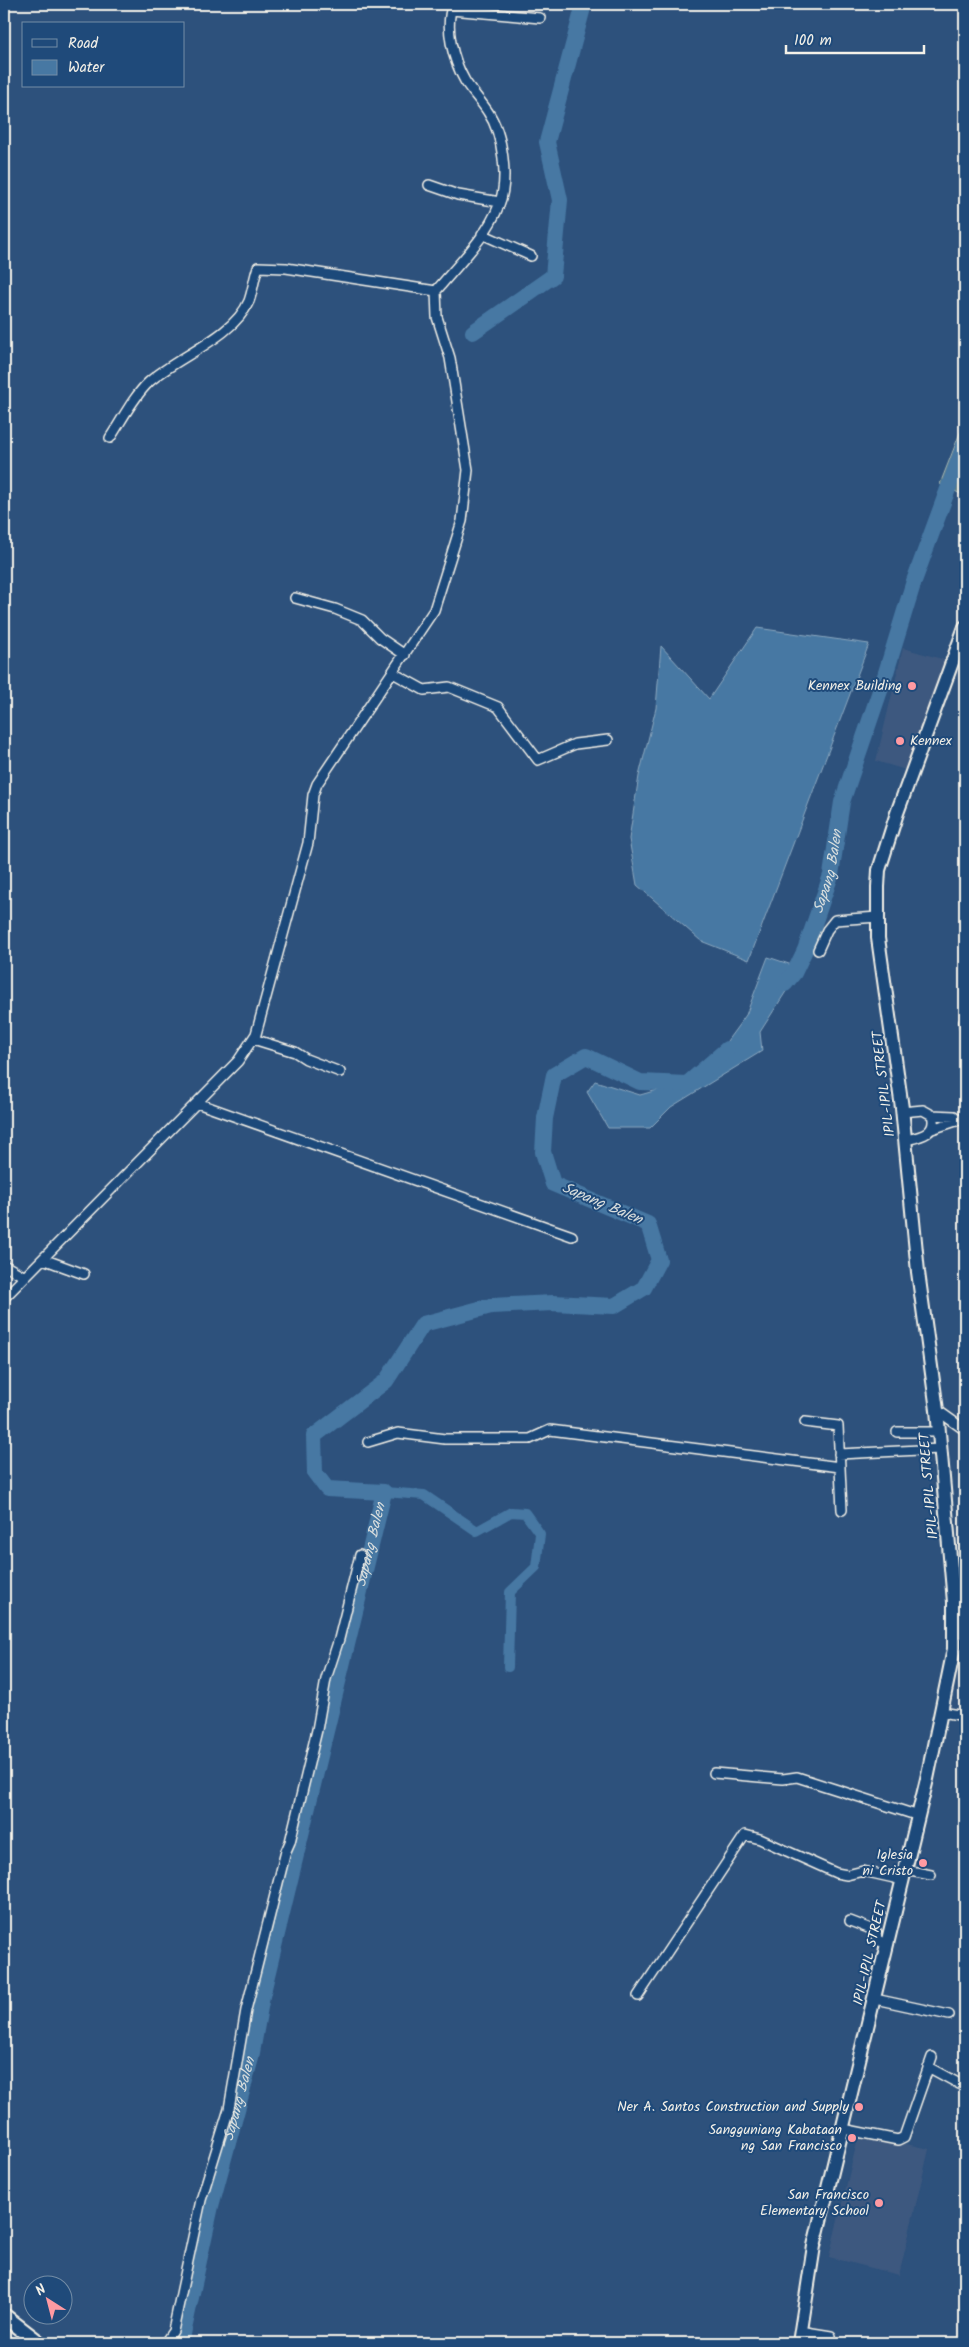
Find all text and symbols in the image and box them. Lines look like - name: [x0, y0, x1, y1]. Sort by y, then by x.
- legend: [22, 22, 185, 88]
- scale bar: [786, 22, 924, 54]
- text: 100 m: [794, 29, 832, 53]
- text: Road: [68, 32, 99, 56]
- text: Water: [68, 56, 105, 80]
- place label: Kennex Building: [808, 675, 902, 697]
- marker: Kennex Building: [906, 680, 918, 692]
- place label: Kennex: [910, 730, 953, 752]
- marker: Kennex: [894, 735, 906, 747]
- water label: Sapang Balen: [807, 827, 850, 917]
- street label: IPIL-IPIL STREET: [866, 1028, 901, 1138]
- water label: Sapang Balen: [558, 1176, 647, 1232]
- street label: IPIL-IPIL STREET: [913, 1430, 945, 1540]
- water label: Sapang Balen: [349, 1500, 393, 1589]
- place label: Iglesia ni Cristo: [863, 1844, 913, 1882]
- marker: Iglesia ni Cristo: [917, 1857, 929, 1869]
- street label: IPIL-IPIL STREET: [847, 1897, 893, 2008]
- water label: Sapang Balen: [217, 2054, 263, 2143]
- place label: Ner A. Santos Construction and Supply: [617, 2096, 849, 2118]
- marker: Ner A. Santos Construction and Supply: [853, 2101, 865, 2113]
- place label: Sangguniang Kabataan ng San Francisco: [709, 2119, 842, 2157]
- marker: Sangguniang Kabataan ng San Francisco: [846, 2132, 858, 2144]
- place label: San Francisco Elementary School: [760, 2184, 870, 2222]
- marker: San Francisco Elementary School: [873, 2197, 885, 2209]
- north arrow: [22, 2274, 72, 2324]
- text: N: [31, 2279, 51, 2302]

